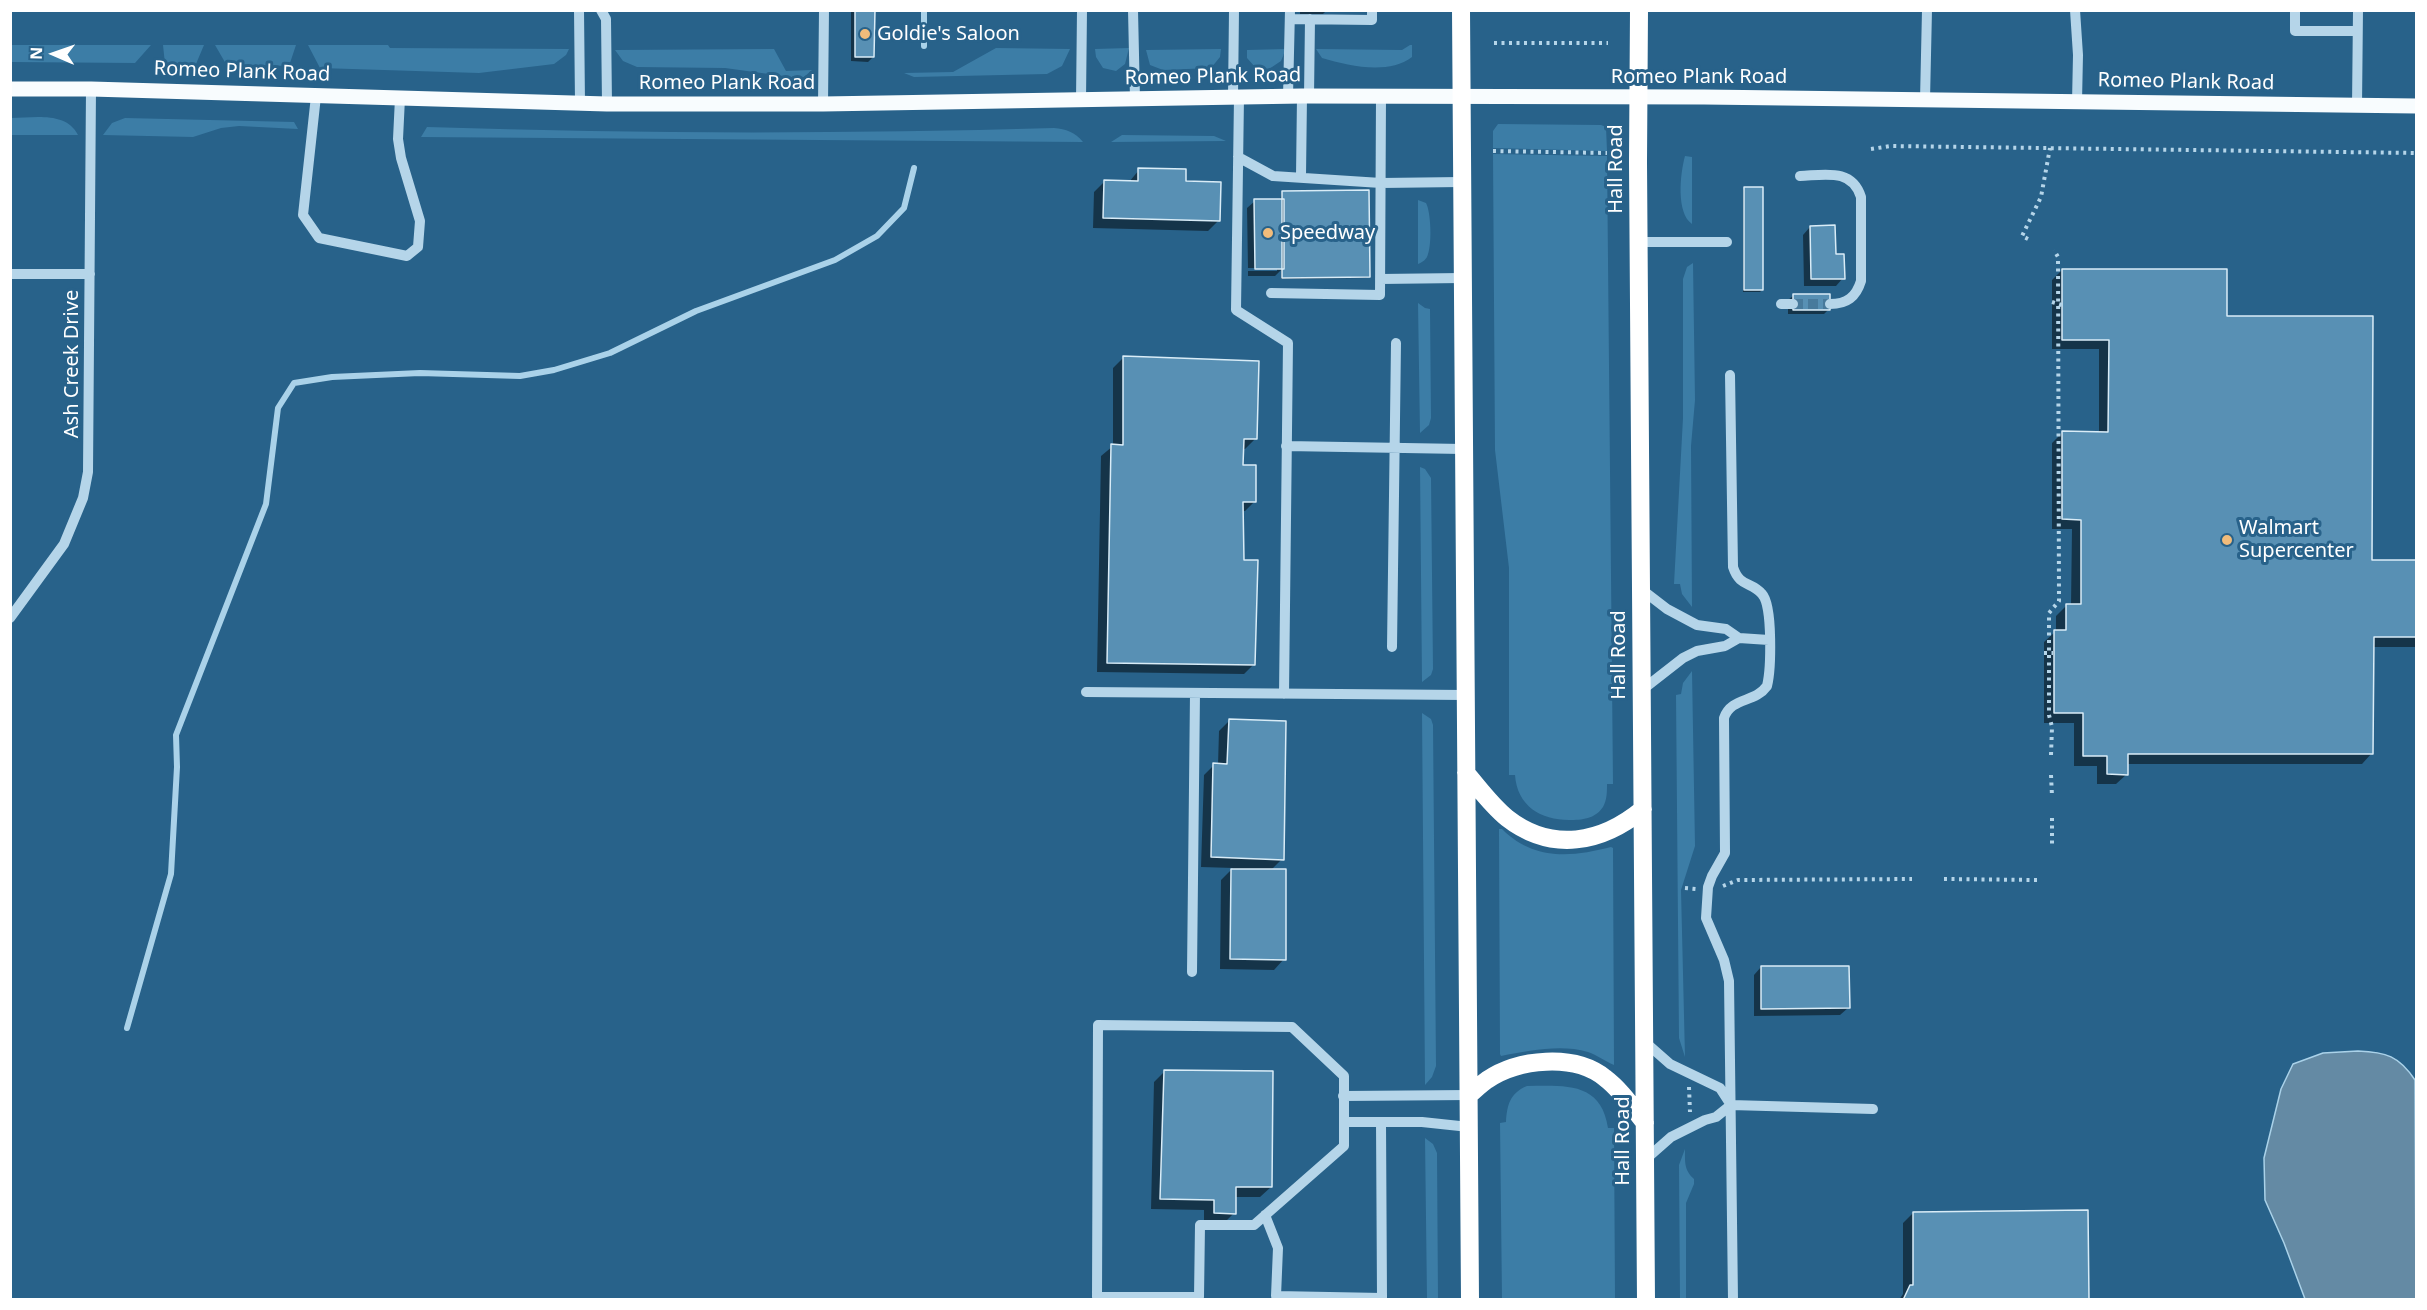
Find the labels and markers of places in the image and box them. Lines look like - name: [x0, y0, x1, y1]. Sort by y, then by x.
- place label: Goldie's Saloon: [877, 22, 1020, 46]
- marker: Goldie's Saloon: [858, 27, 872, 41]
- place label: Speedway: [1280, 221, 1375, 245]
- marker: Speedway: [1261, 226, 1275, 240]
- place label: Walmart Supercenter: [2239, 516, 2354, 563]
- marker: Walmart Supercenter: [2220, 533, 2234, 547]

